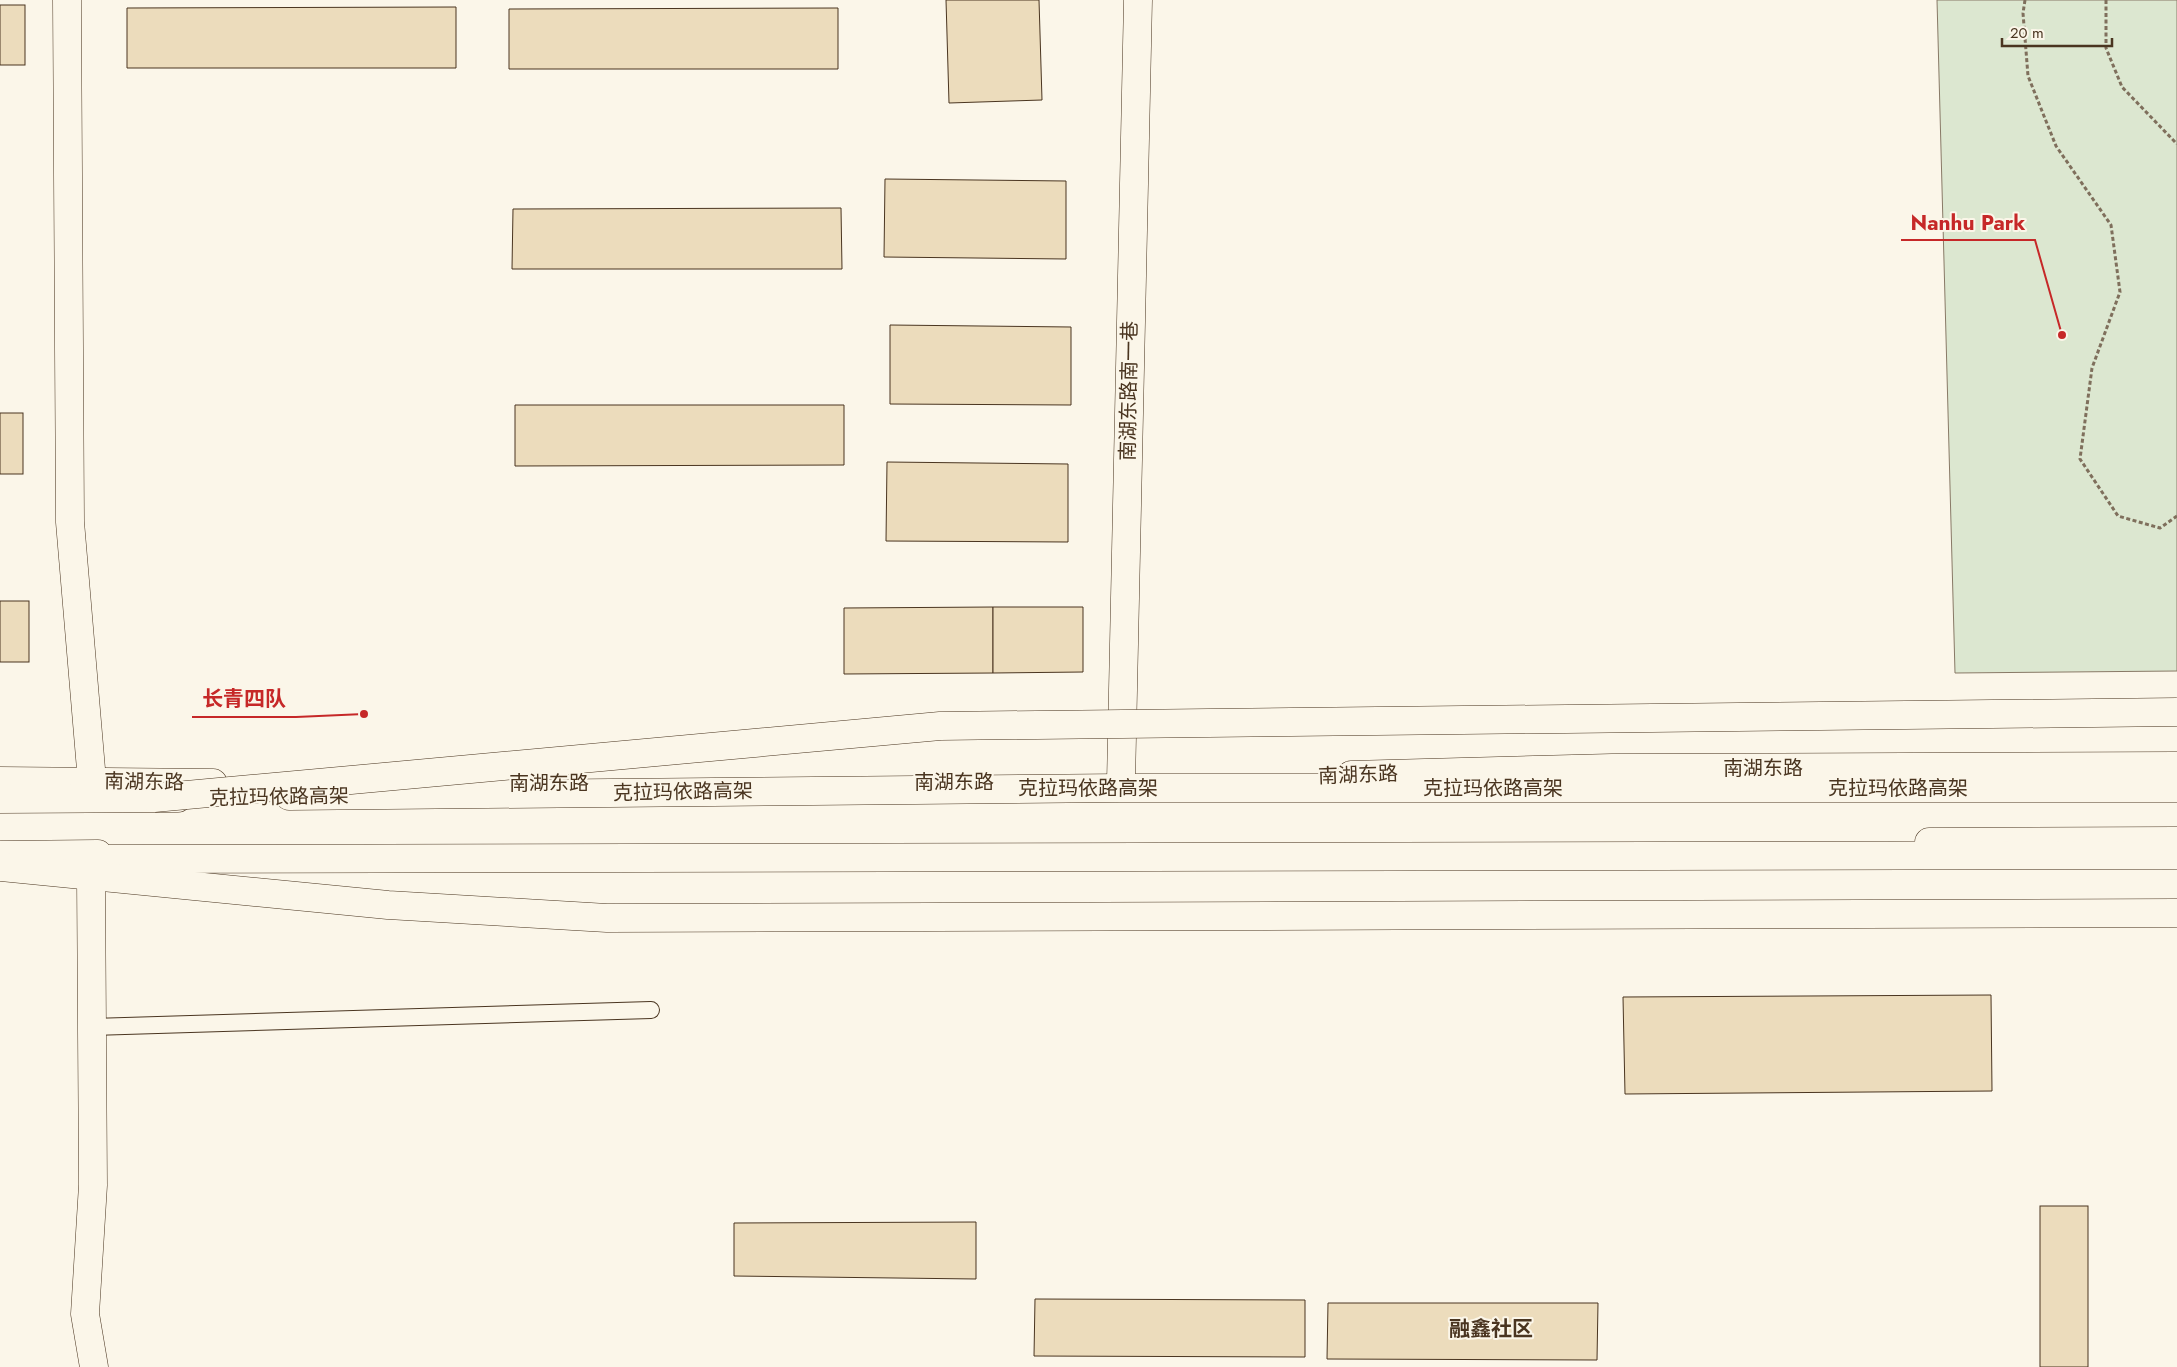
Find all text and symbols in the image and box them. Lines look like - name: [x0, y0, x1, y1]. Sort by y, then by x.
- scale bar: [2002, 15, 2112, 47]
- text: 20 m: [2010, 22, 2044, 44]
- callout: Nanhu Park: [1901, 204, 2035, 240]
- text: Nanhu Park: [1911, 208, 2025, 238]
- street label: 南湖东路南一巷: [1113, 321, 1145, 461]
- callout: 长青四队: [192, 681, 296, 717]
- text: 长青四队: [202, 684, 286, 714]
- street label: 南湖东路: [1723, 754, 1803, 783]
- street label: 南湖东路: [1318, 759, 1398, 791]
- street label: 南湖东路: [104, 767, 184, 797]
- street label: 南湖东路: [914, 768, 994, 797]
- street label: 南湖东路: [509, 769, 589, 798]
- street label: 克拉玛依路高架: [1018, 774, 1158, 803]
- street label: 克拉玛依路高架: [1423, 774, 1563, 803]
- street label: 克拉玛依路高架: [1828, 774, 1968, 803]
- street label: 克拉玛依路高架: [613, 776, 753, 808]
- street label: 克拉玛依路高架: [209, 781, 349, 813]
- district label: 融鑫社区: [1449, 1314, 1533, 1344]

